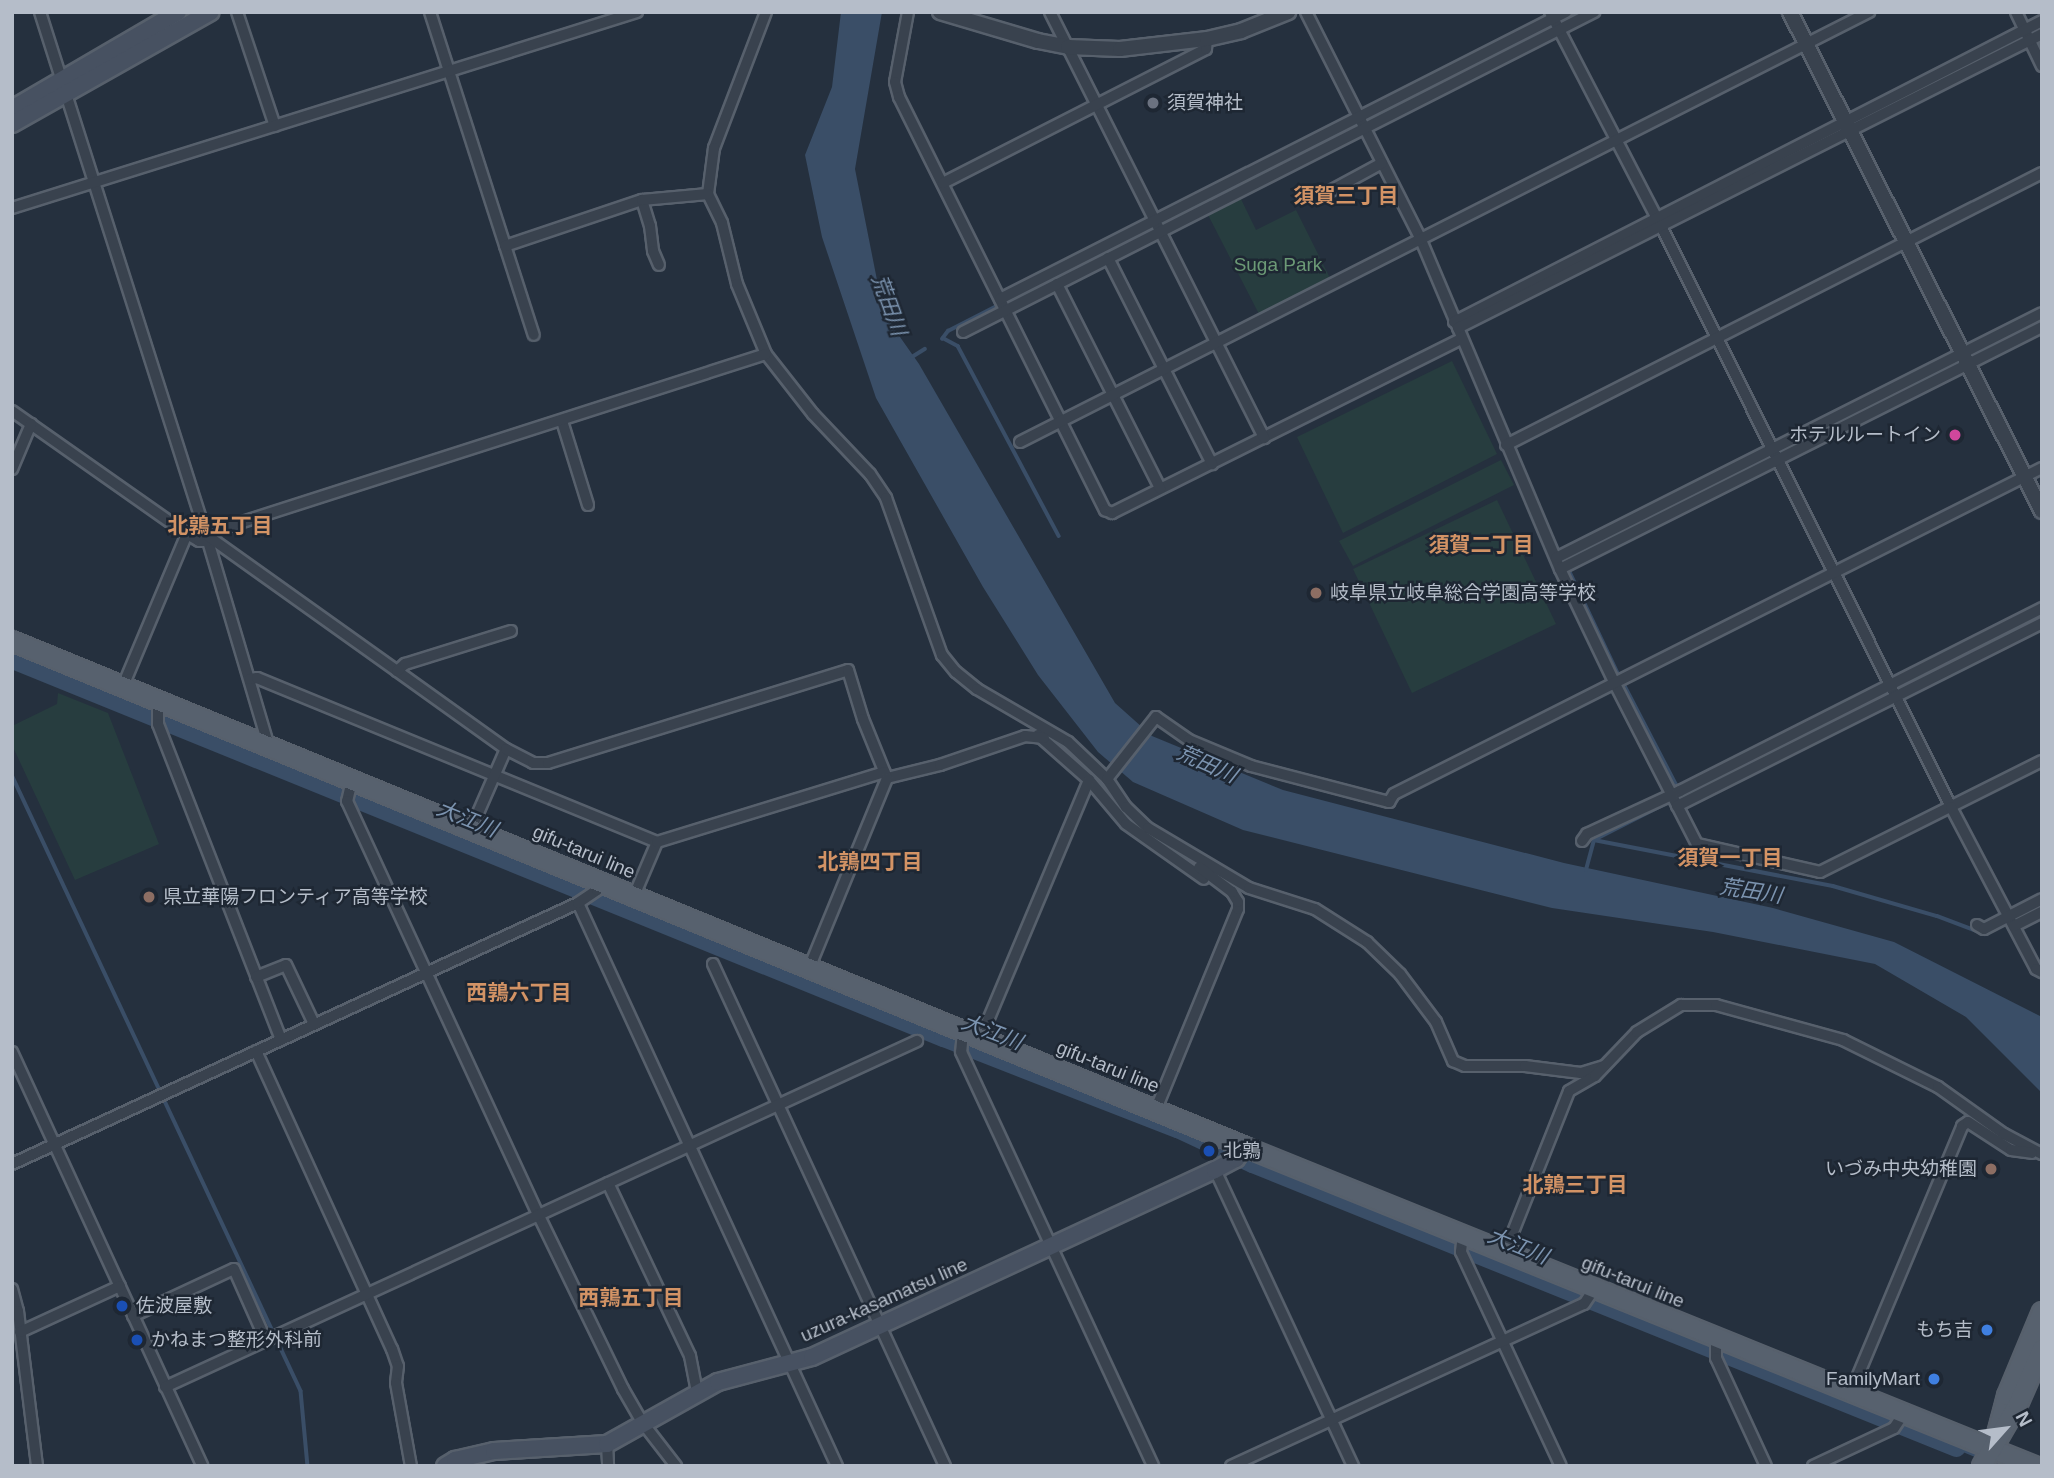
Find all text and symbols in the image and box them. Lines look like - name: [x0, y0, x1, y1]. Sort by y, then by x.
- place label: 須賀神社: [1167, 92, 1243, 114]
- marker: 須賀神社: [1145, 95, 1161, 111]
- district label: 須賀三丁目: [1294, 183, 1398, 209]
- park label: Suga Park: [1234, 254, 1322, 276]
- water label: 荒田川: [866, 271, 912, 339]
- place label: ホテルルートイン: [1789, 424, 1941, 446]
- marker: ホテルルートイン: [1947, 427, 1963, 443]
- district label: 北鶉五丁目: [168, 513, 272, 539]
- district label: 須賀二丁目: [1429, 532, 1533, 558]
- place label: 岐阜県立岐阜総合学園高等学校: [1330, 582, 1596, 604]
- marker: 岐阜県立岐阜総合学園高等学校: [1308, 585, 1324, 601]
- water label: 荒田川: [1173, 740, 1241, 788]
- water label: 大江川: [433, 796, 501, 842]
- street label: gifu-tarui line: [529, 820, 639, 884]
- district label: 須賀一丁目: [1678, 845, 1782, 871]
- district label: 北鶉四丁目: [818, 849, 922, 875]
- water label: 荒田川: [1718, 874, 1784, 908]
- place label: 県立華陽フロンティア高等学校: [163, 886, 429, 908]
- marker: 県立華陽フロンティア高等学校: [141, 889, 157, 905]
- district label: 西鶉六丁目: [467, 980, 571, 1006]
- water label: 大江川: [958, 1009, 1026, 1055]
- street label: gifu-tarui line: [1053, 1036, 1163, 1098]
- place label: 北鶉: [1223, 1140, 1261, 1162]
- marker: 北鶉: [1201, 1143, 1217, 1159]
- place label: いづみ中央幼稚園: [1825, 1158, 1977, 1180]
- marker: いづみ中央幼稚園: [1983, 1161, 1999, 1177]
- district label: 北鶉三丁目: [1523, 1172, 1627, 1198]
- water label: 大江川: [1484, 1223, 1552, 1269]
- street label: gifu-tarui line: [1578, 1251, 1688, 1313]
- street label: uzura-kasamatsu line: [797, 1253, 971, 1347]
- district label: 西鶉五丁目: [579, 1285, 683, 1311]
- place label: 佐波屋敷: [136, 1295, 212, 1317]
- marker: 佐波屋敷: [114, 1298, 130, 1314]
- place label: もち吉: [1916, 1319, 1973, 1341]
- marker: もち吉: [1979, 1322, 1995, 1338]
- place label: かねまつ整形外科前: [151, 1329, 322, 1351]
- marker: かねまつ整形外科前: [129, 1332, 145, 1348]
- place label: FamilyMart: [1826, 1368, 1920, 1390]
- marker: FamilyMart: [1926, 1371, 1942, 1387]
- north arrow: [1970, 1394, 2040, 1464]
- text: N: [2011, 1408, 2036, 1430]

